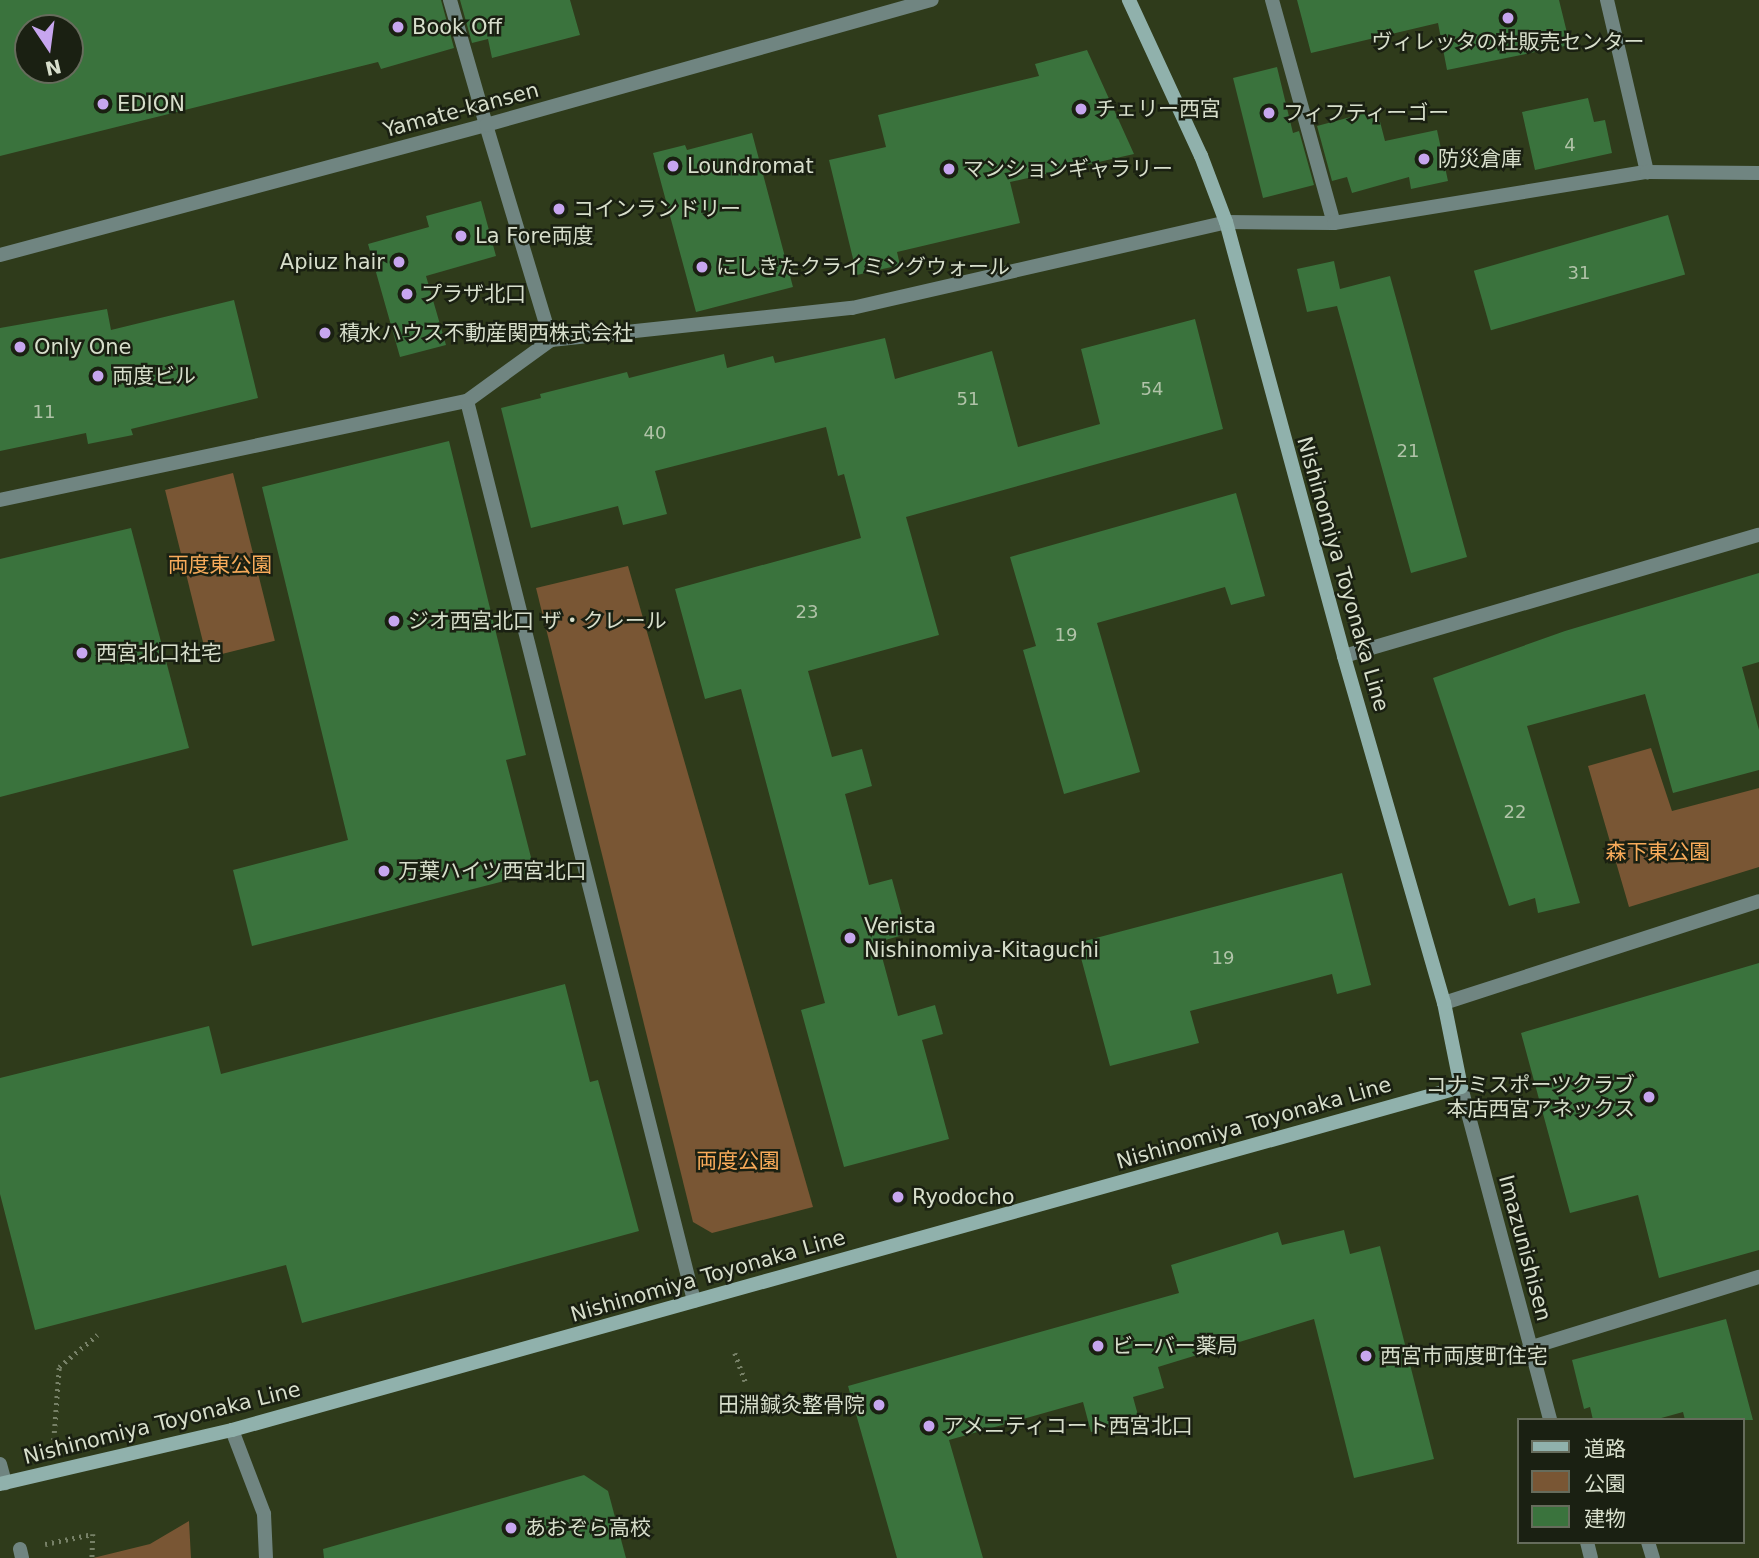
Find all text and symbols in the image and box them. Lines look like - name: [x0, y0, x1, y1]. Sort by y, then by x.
- marker: ヴィレッタの杜販売センター: [1500, 10, 1516, 26]
- north arrow: [14, 14, 84, 84]
- place label: Book Off: [412, 14, 502, 40]
- marker: Book Off: [390, 19, 406, 35]
- place label: ヴィレッタの杜販売センター: [1372, 29, 1644, 55]
- text: N: [43, 55, 63, 80]
- street label: Yamate-kansen: [380, 77, 542, 143]
- place label: EDION: [117, 91, 185, 117]
- marker: EDION: [95, 96, 111, 112]
- place label: チェリー西宮: [1095, 96, 1221, 122]
- place label: フィフティーゴー: [1283, 100, 1451, 126]
- marker: チェリー西宮: [1073, 101, 1089, 117]
- marker: フィフティーゴー: [1261, 105, 1277, 121]
- house number: 4: [1564, 134, 1576, 156]
- place label: 防災倉庫: [1438, 146, 1522, 172]
- marker: 防災倉庫: [1416, 151, 1432, 167]
- place label: Loundromat: [687, 153, 814, 179]
- place label: マンションギャラリー: [963, 156, 1173, 182]
- marker: Loundromat: [665, 158, 681, 174]
- marker: マンションギャラリー: [941, 161, 957, 177]
- place label: コインランドリー: [573, 196, 741, 222]
- marker: コインランドリー: [551, 201, 567, 217]
- place label: La Fore両度: [475, 223, 594, 249]
- marker: La Fore両度: [453, 228, 469, 244]
- place label: Apiuz hair: [280, 249, 385, 275]
- marker: Apiuz hair: [391, 254, 407, 270]
- place label: にしきたクライミングウォール: [716, 254, 1010, 280]
- marker: にしきたクライミングウォール: [694, 259, 710, 275]
- house number: 31: [1568, 262, 1590, 284]
- place label: プラザ北口: [421, 281, 526, 307]
- marker: プラザ北口: [399, 286, 415, 302]
- place label: 積水ハウス不動産関西株式会社: [339, 320, 633, 346]
- marker: 積水ハウス不動産関西株式会社: [317, 325, 333, 341]
- place label: Only One: [34, 334, 132, 360]
- marker: Only One: [12, 339, 28, 355]
- place label: 両度ビル: [112, 363, 196, 389]
- marker: 両度ビル: [90, 368, 106, 384]
- house number: 54: [1141, 378, 1163, 400]
- house number: 51: [957, 388, 979, 410]
- house number: 11: [33, 401, 55, 423]
- house number: 40: [644, 422, 666, 444]
- street label: Nishinomiya Toyonaka Line: [1292, 434, 1394, 714]
- house number: 21: [1397, 440, 1419, 462]
- park label: 両度東公園: [168, 552, 272, 578]
- house number: 23: [796, 601, 818, 623]
- place label: ジオ西宮北口 ザ・クレール: [408, 608, 667, 634]
- marker: ジオ西宮北口 ザ・クレール: [386, 613, 402, 629]
- house number: 19: [1055, 624, 1077, 646]
- place label: 西宮北口社宅: [96, 640, 222, 666]
- marker: 西宮北口社宅: [74, 645, 90, 661]
- house number: 22: [1504, 801, 1526, 823]
- park label: 森下東公園: [1606, 839, 1710, 865]
- place label: 万葉ハイツ西宮北口: [398, 858, 587, 884]
- marker: 万葉ハイツ西宮北口: [376, 863, 392, 879]
- place label: Verista Nishinomiya-Kitaguchi: [864, 913, 1099, 963]
- marker: Verista Nishinomiya-Kitaguchi: [842, 930, 858, 946]
- house number: 19: [1212, 947, 1234, 969]
- street label: Nishinomiya Toyonaka Line: [1114, 1072, 1394, 1174]
- place label: コナミスポーツクラブ 本店西宮アネックス: [1425, 1072, 1635, 1122]
- marker: コナミスポーツクラブ 本店西宮アネックス: [1641, 1089, 1657, 1105]
- park label: 両度公園: [696, 1148, 780, 1174]
- street label: Imazunishisen: [1493, 1172, 1557, 1324]
- place label: Ryodocho: [912, 1184, 1015, 1210]
- marker: Ryodocho: [890, 1189, 906, 1205]
- street label: Nishinomiya Toyonaka Line: [568, 1225, 848, 1327]
- place label: ビーバー薬局: [1112, 1333, 1238, 1359]
- marker: ビーバー薬局: [1090, 1338, 1106, 1354]
- place label: 西宮市両度町住宅: [1380, 1343, 1548, 1369]
- marker: 西宮市両度町住宅: [1358, 1348, 1374, 1364]
- street label: Nishinomiya Toyonaka Line: [21, 1376, 303, 1470]
- place label: 田淵鍼灸整骨院: [718, 1392, 865, 1418]
- marker: 田淵鍼灸整骨院: [871, 1397, 887, 1413]
- place label: アメニティコート西宮北口: [943, 1413, 1195, 1439]
- marker: アメニティコート西宮北口: [921, 1418, 937, 1434]
- legend: [1518, 1418, 1745, 1544]
- text: 道路: [1584, 1437, 1626, 1461]
- text: 公園: [1584, 1472, 1626, 1496]
- text: 建物: [1584, 1507, 1626, 1531]
- place label: あおぞら高校: [525, 1515, 651, 1541]
- marker: あおぞら高校: [503, 1520, 519, 1536]

